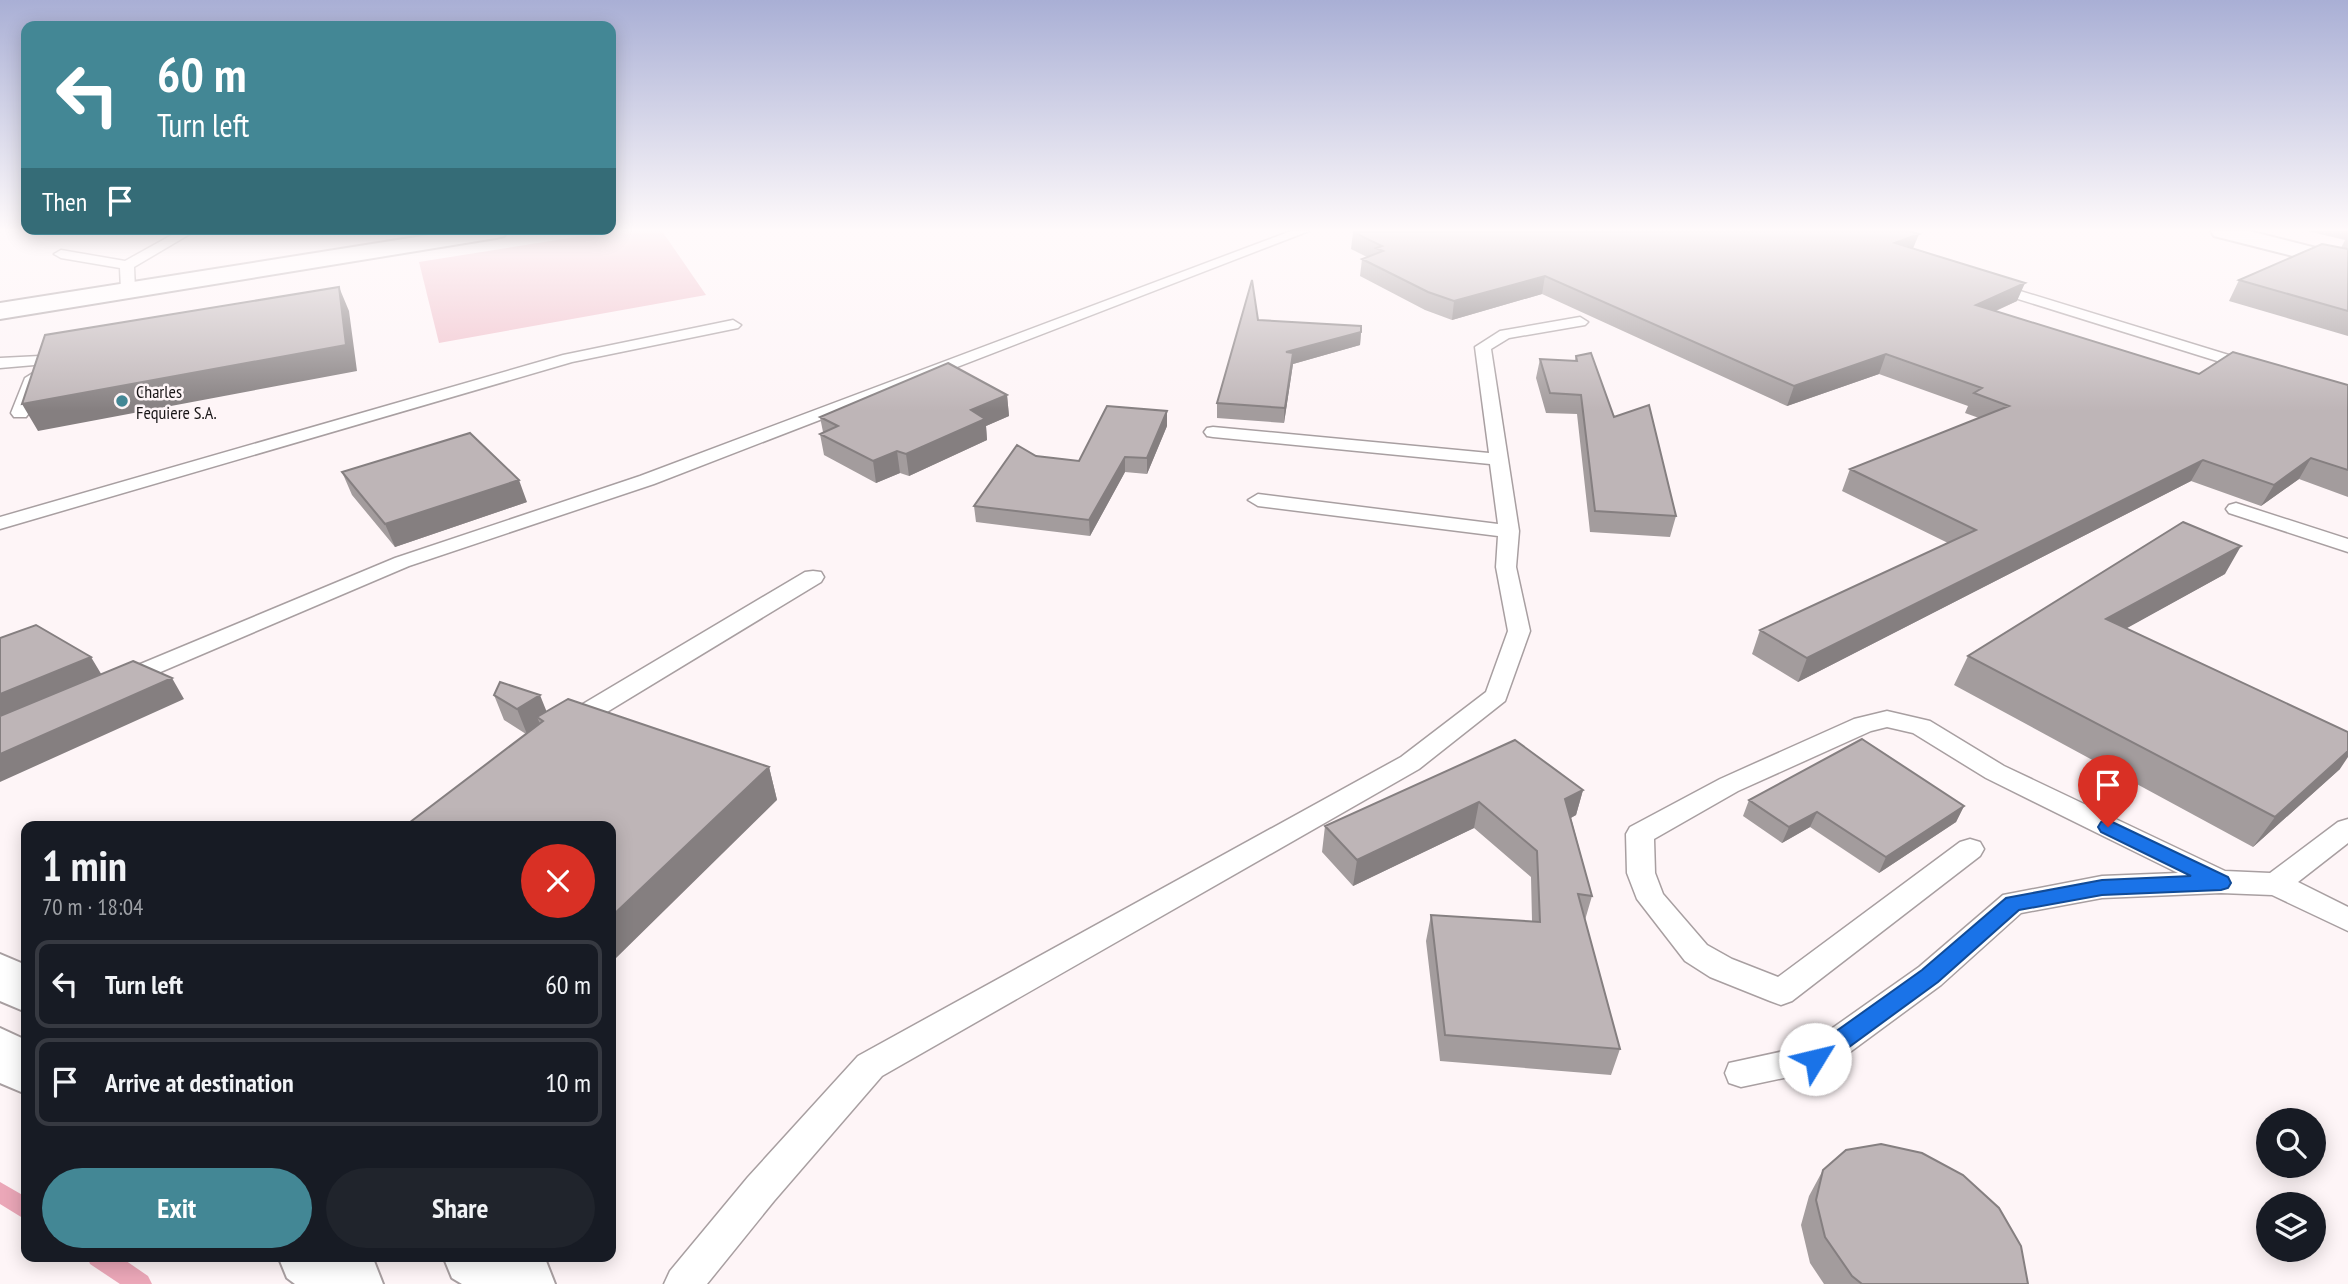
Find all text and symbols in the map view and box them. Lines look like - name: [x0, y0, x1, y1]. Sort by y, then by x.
- text: 60 m: [157, 42, 246, 106]
- icon: left: [42, 49, 133, 140]
- text: Turn left: [157, 104, 249, 146]
- icon: arrive: [101, 182, 139, 220]
- text: Then: [42, 185, 87, 218]
- place label: Charles Fequiere S.A.: [136, 380, 217, 424]
- marker: Charles Fequiere S.A.: [114, 393, 130, 409]
- pin: [2078, 755, 2138, 827]
- icon: arrive: [2089, 766, 2127, 804]
- text: 1 min: [42, 838, 127, 893]
- button: close: [521, 844, 595, 918]
- text: 70 m · 18:04: [42, 892, 143, 921]
- icon: left: [46, 965, 84, 1003]
- text: Turn left: [105, 968, 183, 1001]
- text: 60 m: [545, 968, 591, 1001]
- position arrow: [1778, 1022, 1852, 1096]
- icon: arrive: [46, 1063, 84, 1101]
- text: Arrive at destination: [105, 1066, 294, 1099]
- text: 10 m: [545, 1066, 591, 1099]
- map controls: [2256, 1108, 2326, 1262]
- button: search: [2256, 1108, 2326, 1178]
- button: Exit: [42, 1168, 312, 1248]
- button: Share: [326, 1168, 595, 1248]
- button: layers: [2256, 1192, 2326, 1262]

